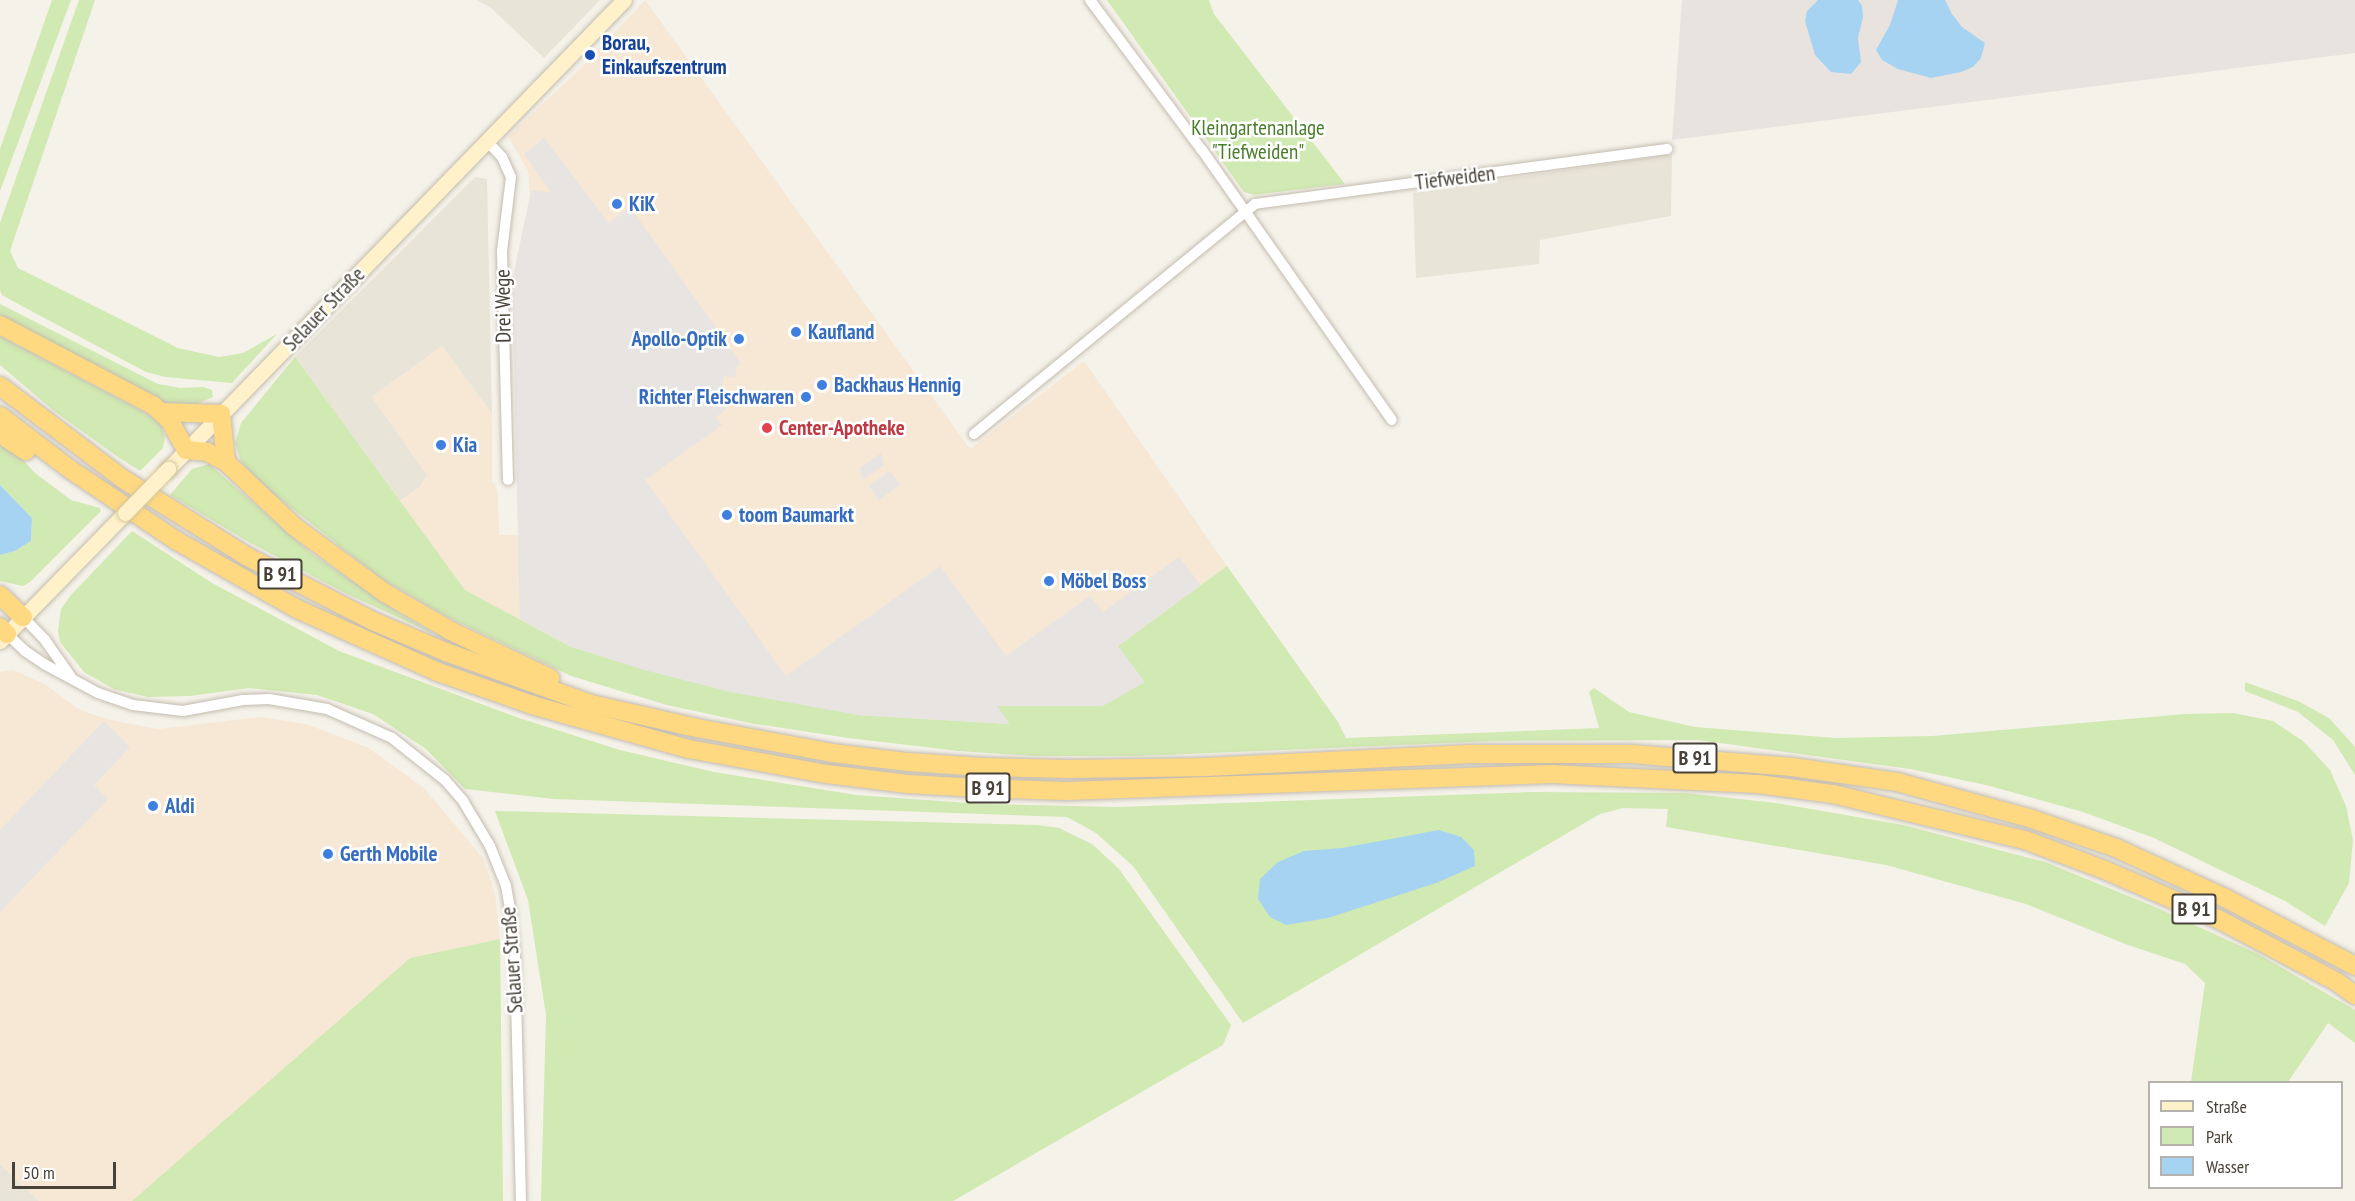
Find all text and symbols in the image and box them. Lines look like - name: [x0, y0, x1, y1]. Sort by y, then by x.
- place label: Borau, Einkaufszentrum: [602, 30, 727, 80]
- marker: Borau, Einkaufszentrum: [583, 48, 597, 62]
- park label: Kleingartenanlage "Tiefweiden": [1191, 115, 1325, 165]
- street label: Tiefweiden: [1414, 161, 1496, 195]
- place label: KiK: [629, 191, 656, 217]
- marker: KiK: [610, 197, 624, 211]
- street label: Selauer Straße: [278, 262, 370, 356]
- street label: Drei Wege: [490, 269, 516, 343]
- place label: Kaufland: [808, 319, 874, 345]
- marker: Kaufland: [789, 325, 803, 339]
- place label: Apollo-Optik: [631, 326, 727, 352]
- marker: Apollo-Optik: [732, 332, 746, 346]
- place label: Backhaus Hennig: [834, 372, 961, 398]
- marker: Backhaus Hennig: [815, 378, 829, 392]
- place label: Richter Fleischwaren: [639, 384, 794, 410]
- marker: Richter Fleischwaren: [799, 390, 813, 404]
- place label: Center-Apotheke: [779, 415, 905, 441]
- marker: Center-Apotheke: [760, 421, 774, 435]
- place label: Kia: [453, 432, 477, 458]
- marker: Kia: [434, 438, 448, 452]
- place label: toom Baumarkt: [739, 502, 854, 528]
- marker: toom Baumarkt: [720, 508, 734, 522]
- road number: B 91: [256, 557, 304, 591]
- place label: Möbel Boss: [1061, 568, 1146, 594]
- marker: Möbel Boss: [1042, 574, 1056, 588]
- road number: B 91: [1671, 741, 1719, 775]
- road number: B 91: [964, 771, 1012, 805]
- place label: Aldi: [165, 793, 195, 819]
- marker: Aldi: [146, 799, 160, 813]
- place label: Gerth Mobile: [340, 841, 437, 867]
- marker: Gerth Mobile: [321, 847, 335, 861]
- road number: B 91: [2170, 892, 2218, 926]
- street label: Selauer Straße: [496, 906, 528, 1014]
- legend: [2148, 1081, 2343, 1189]
- text: Straße: [2206, 1095, 2247, 1118]
- text: Park: [2206, 1125, 2233, 1148]
- scale bar: [15, 1150, 118, 1188]
- text: Wasser: [2206, 1155, 2249, 1178]
- text: 50 m: [23, 1161, 55, 1184]

